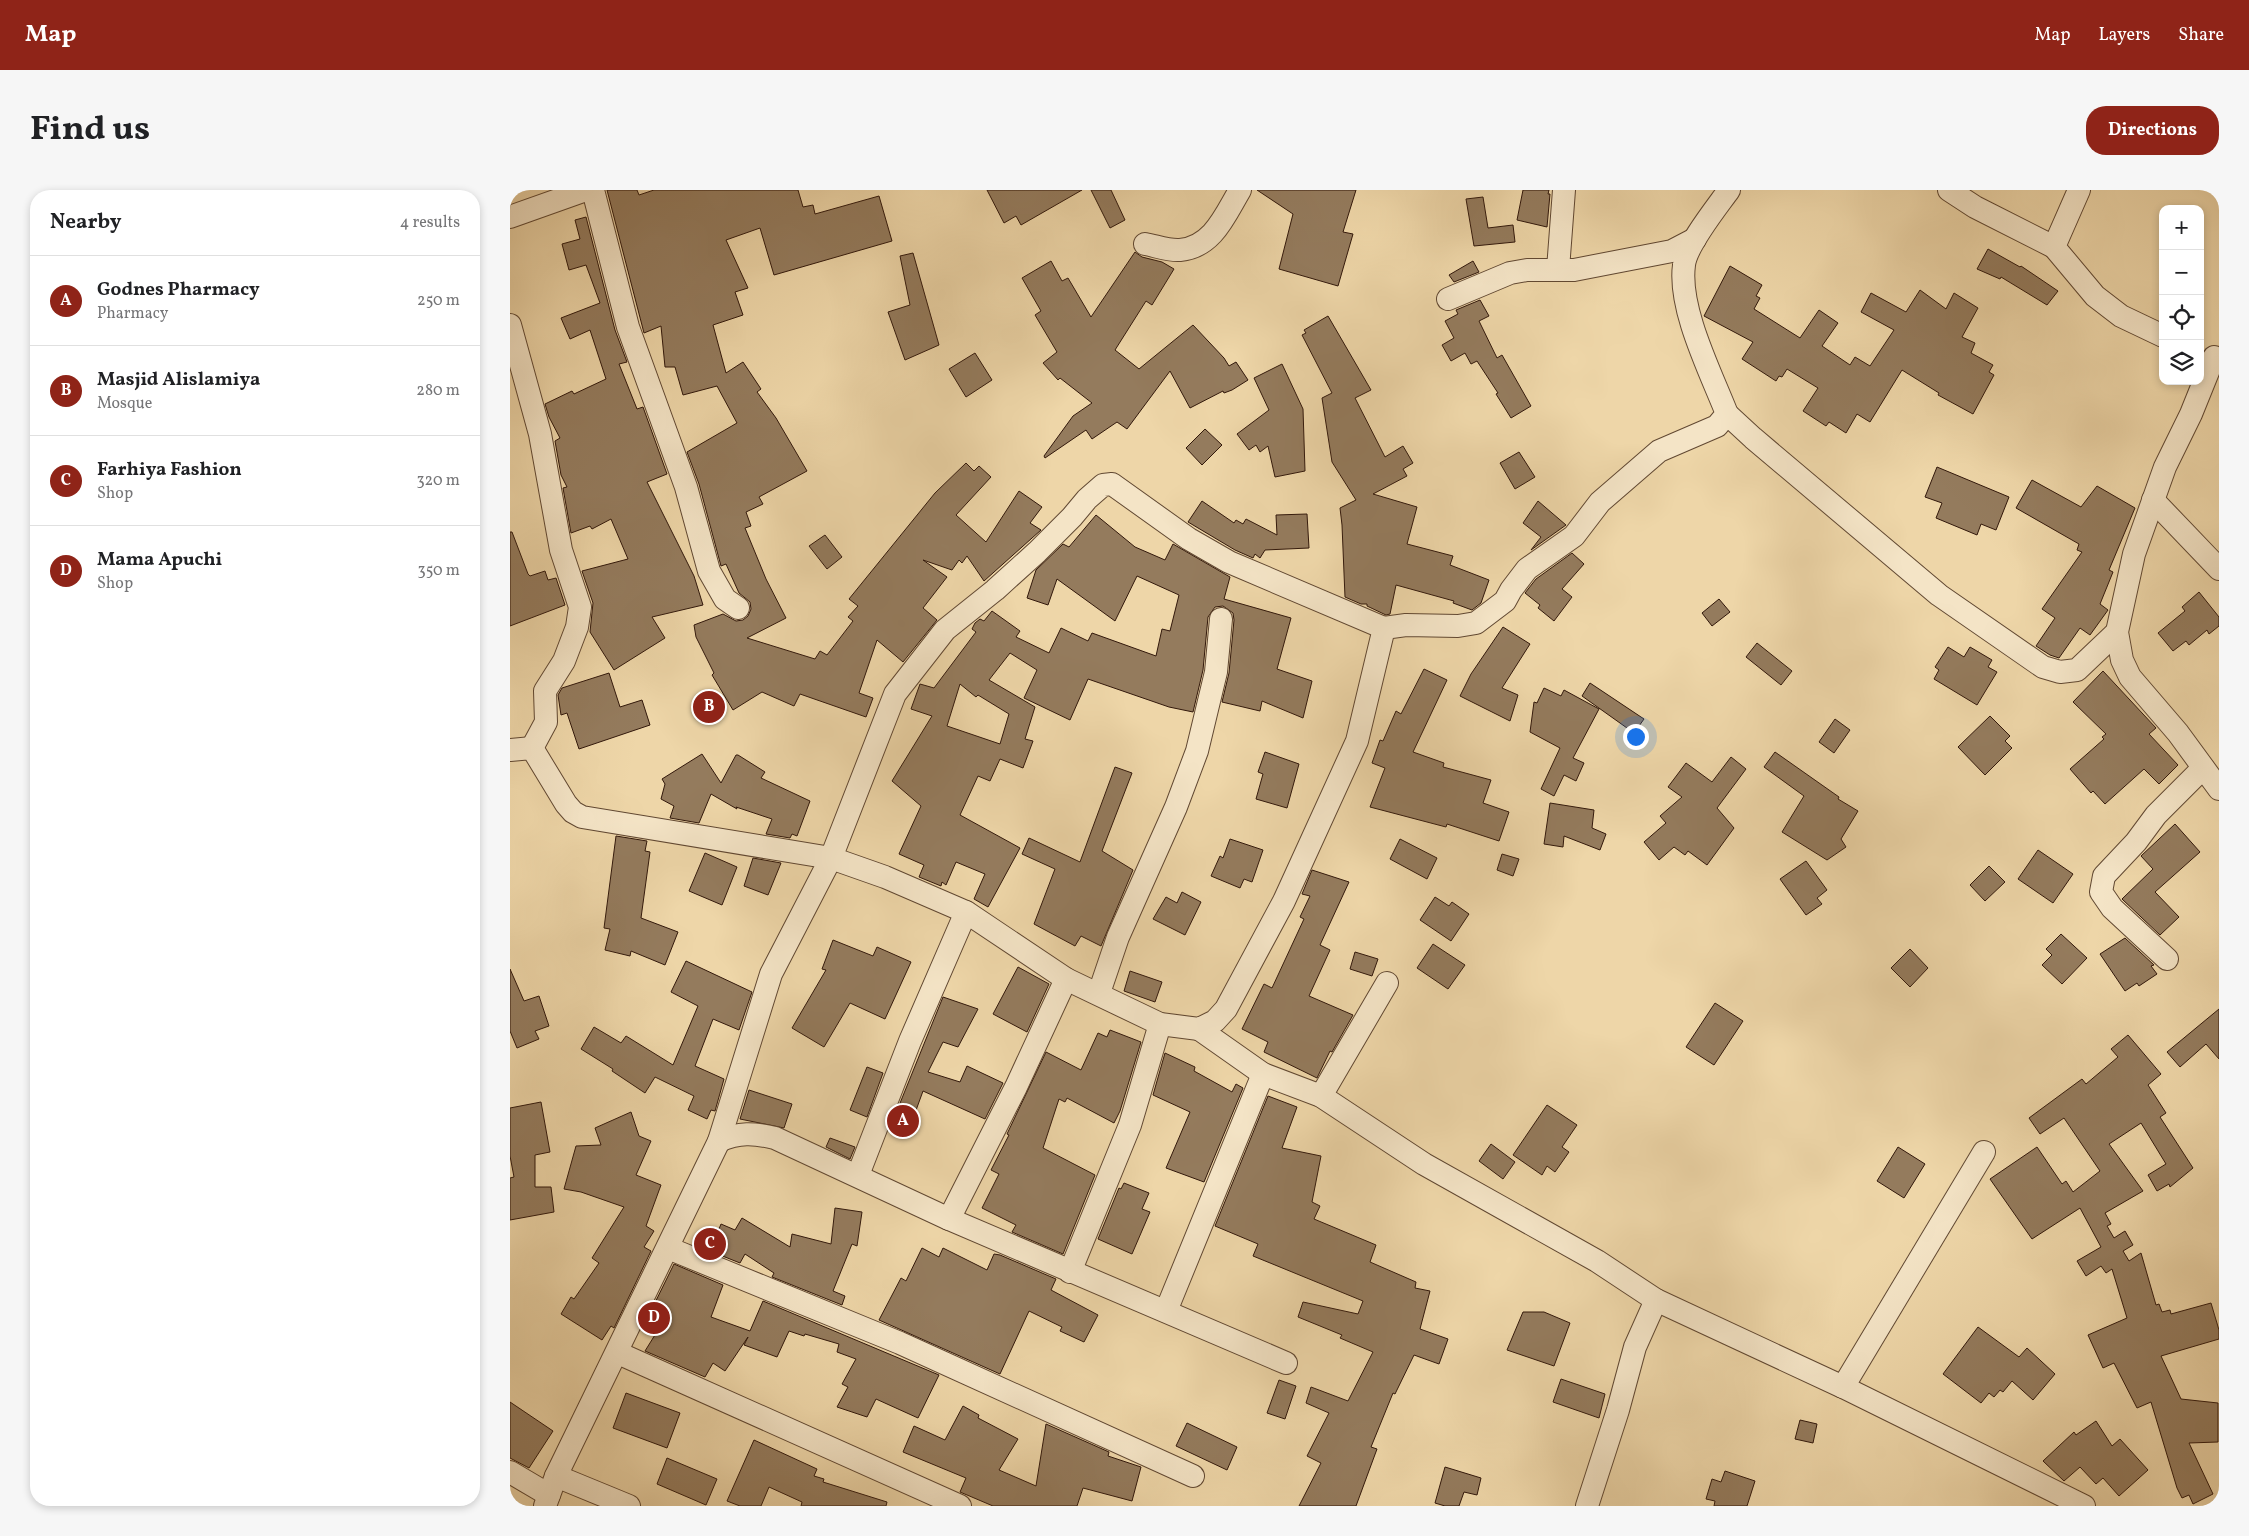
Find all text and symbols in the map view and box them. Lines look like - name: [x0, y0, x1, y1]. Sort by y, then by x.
- text: Map: [25, 18, 76, 52]
- text: Map: [2034, 23, 2070, 48]
- text: Layers: [2098, 23, 2150, 48]
- text: Share: [2178, 23, 2224, 48]
- text: Find us: [30, 106, 150, 154]
- button: Directions: [2086, 106, 2219, 155]
- map controls: [2159, 205, 2204, 385]
- button: +: [2159, 205, 2204, 250]
- text: Nearby: [50, 208, 121, 237]
- text: 4 results: [400, 212, 460, 234]
- button: −: [2159, 250, 2204, 295]
- text: Godnes Pharmacy: [97, 277, 260, 303]
- text: A: [60, 290, 72, 312]
- text: 250 m: [417, 290, 460, 312]
- button: locate: [2159, 295, 2204, 340]
- text: Pharmacy: [97, 303, 168, 325]
- button: layers: [2159, 340, 2204, 385]
- text: Masjid Alislamiya: [97, 367, 260, 393]
- text: B: [61, 380, 71, 402]
- text: 280 m: [416, 380, 460, 402]
- text: Mosque: [97, 393, 152, 415]
- text: Farhiya Fashion: [97, 457, 242, 483]
- text: C: [61, 470, 71, 492]
- text: 320 m: [416, 470, 460, 492]
- text: Shop: [97, 483, 133, 505]
- text: Mama Apuchi: [97, 547, 222, 573]
- text: D: [60, 560, 72, 582]
- text: 350 m: [417, 560, 460, 582]
- text: Shop: [97, 573, 133, 595]
- pin: B: [693, 688, 725, 726]
- your location: [1623, 724, 1649, 750]
- pin: A: [887, 1102, 919, 1140]
- pin: C: [694, 1225, 726, 1263]
- pin: D: [638, 1299, 670, 1337]

